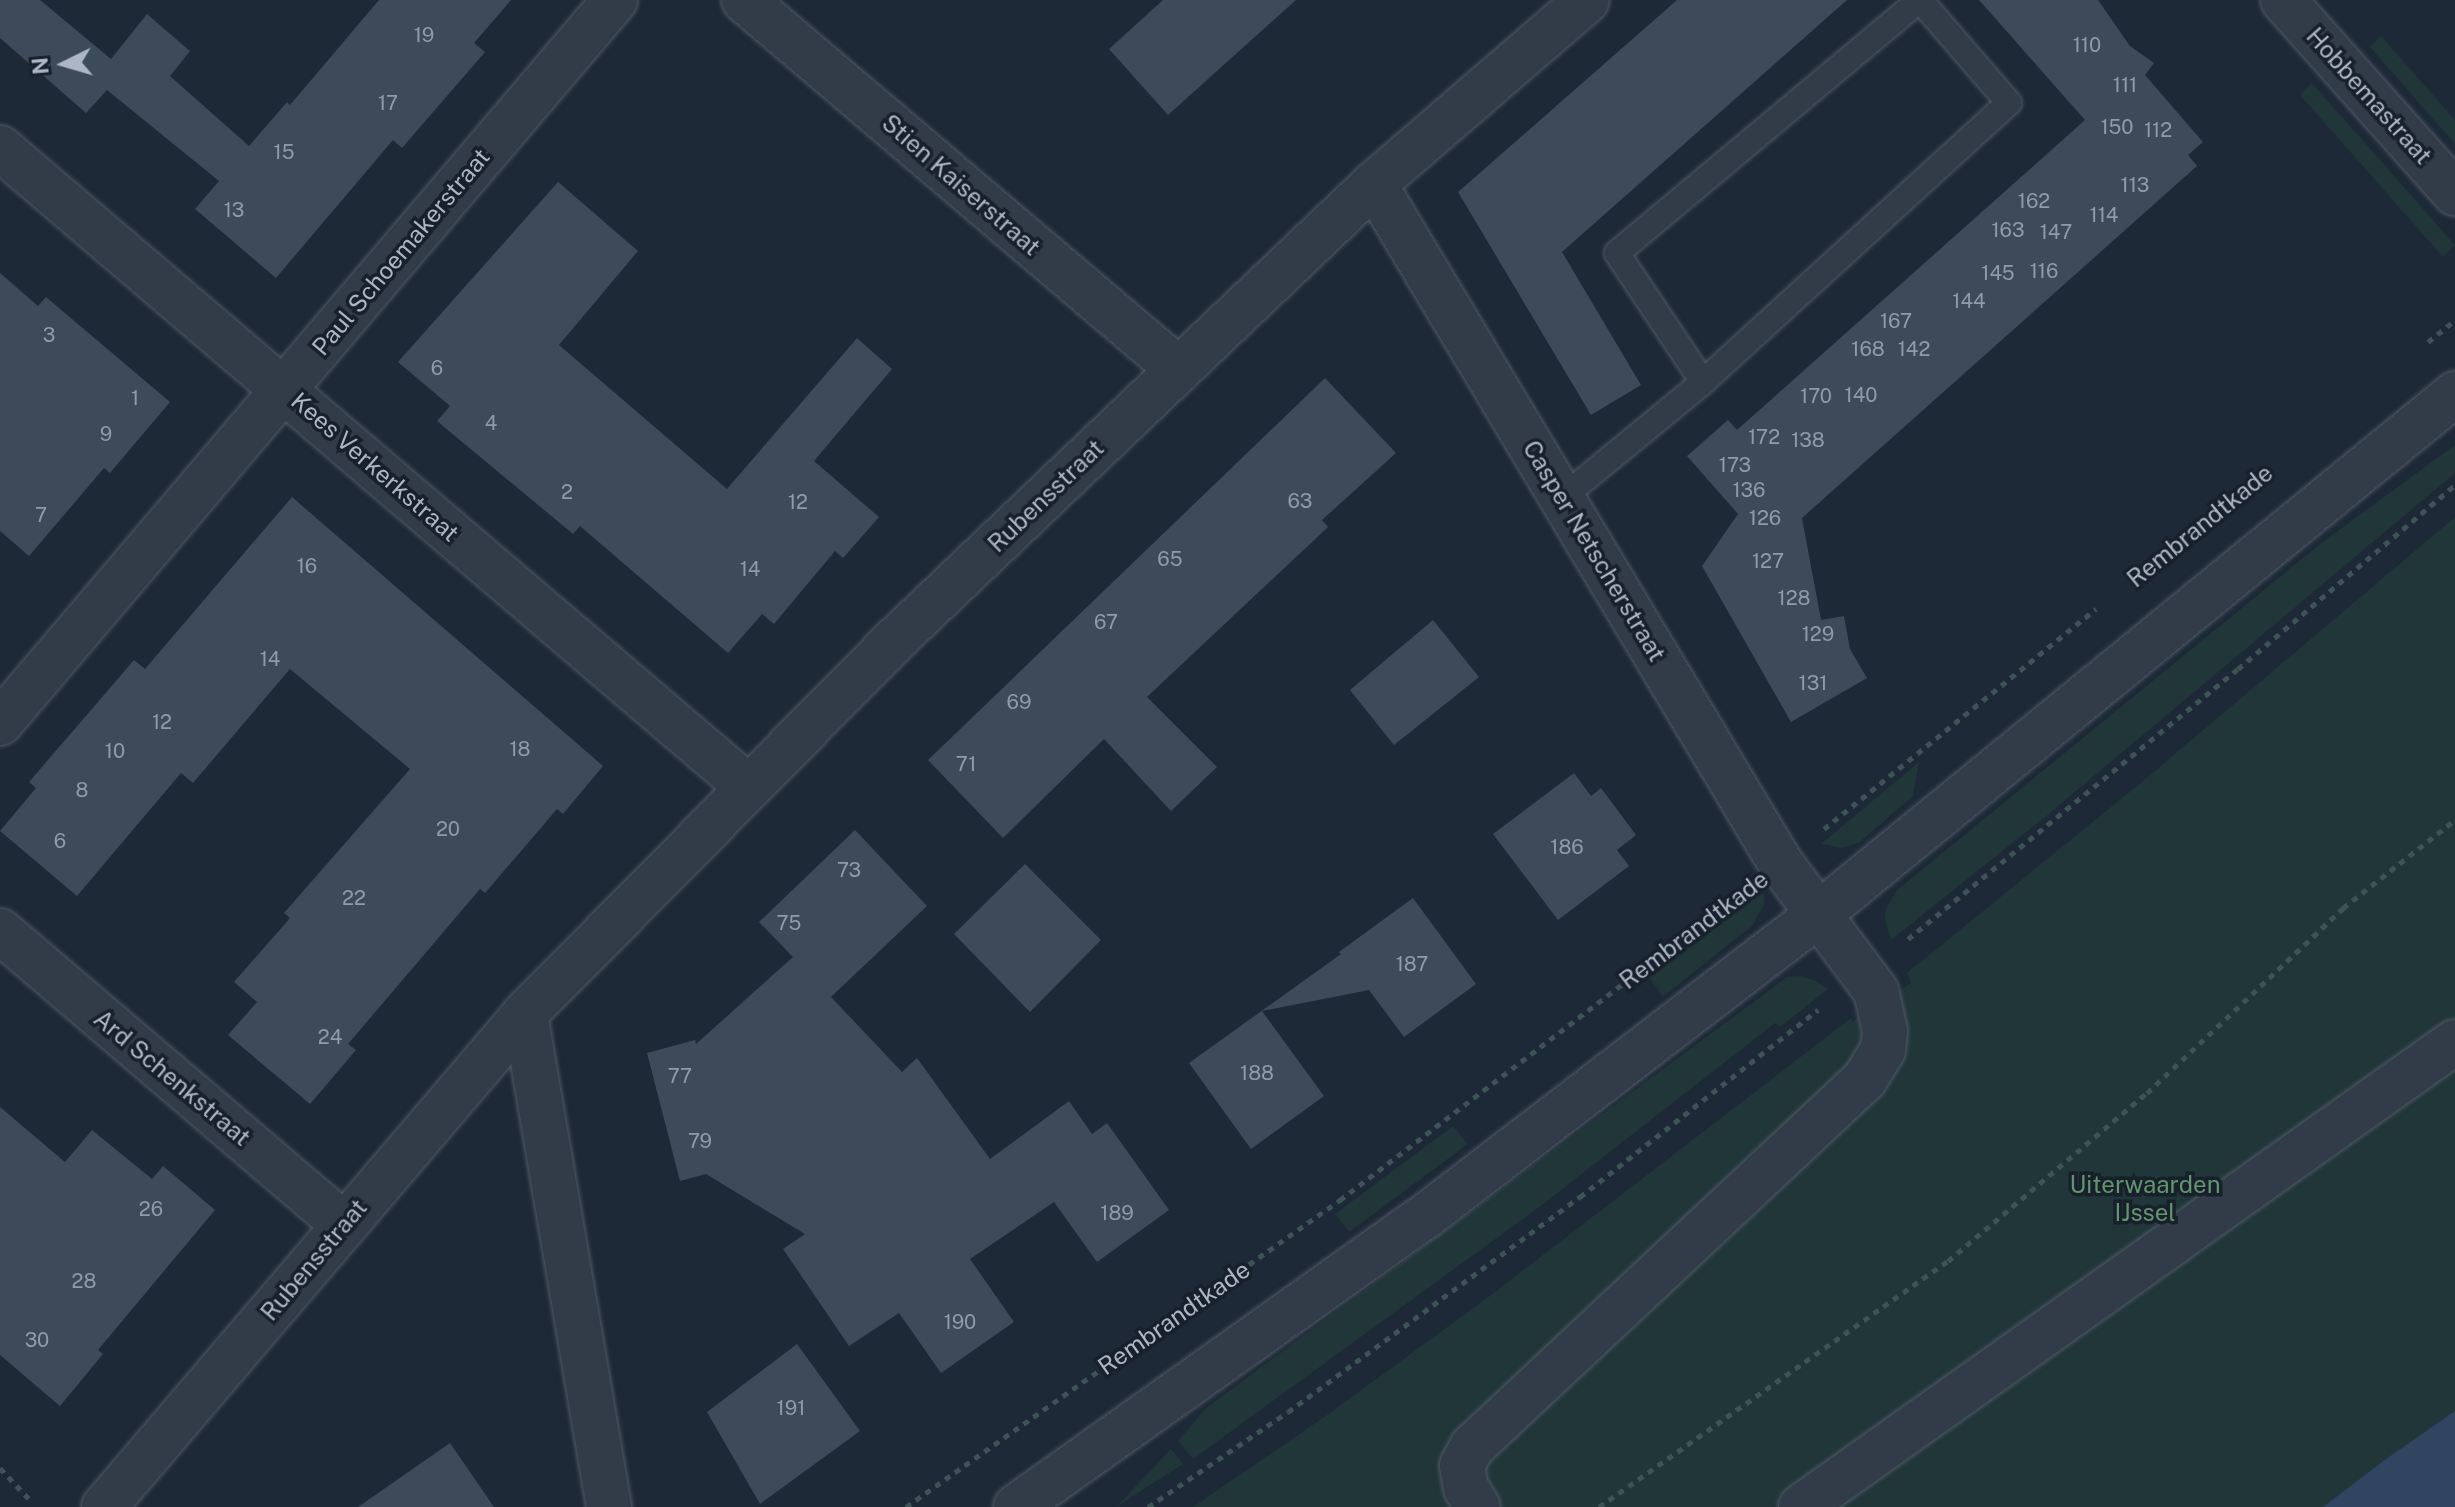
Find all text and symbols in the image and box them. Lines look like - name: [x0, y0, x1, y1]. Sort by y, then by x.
- street label: Hobbemastraat: [2300, 22, 2438, 170]
- house number: 19: [414, 23, 434, 47]
- north arrow: [24, 24, 104, 104]
- house number: 110: [2073, 33, 2101, 57]
- text: N: [26, 56, 54, 76]
- house number: 111: [2113, 73, 2137, 97]
- house number: 17: [378, 91, 398, 115]
- street label: Stien Kaiserstraat: [876, 109, 1046, 261]
- house number: 150: [2100, 115, 2134, 139]
- house number: 112: [2144, 118, 2172, 142]
- house number: 15: [274, 140, 294, 164]
- street label: Paul Schoemakerstraat: [306, 143, 496, 361]
- house number: 113: [2121, 173, 2149, 197]
- house number: 162: [2018, 189, 2050, 213]
- house number: 13: [224, 198, 244, 222]
- house number: 114: [2090, 203, 2118, 227]
- house number: 163: [1991, 218, 2025, 242]
- house number: 147: [2040, 220, 2072, 244]
- house number: 116: [2030, 259, 2058, 283]
- house number: 145: [1981, 261, 2015, 285]
- house number: 144: [1952, 289, 1986, 313]
- house number: 167: [1880, 309, 1912, 333]
- house number: 3: [43, 323, 55, 347]
- house number: 168: [1851, 337, 1885, 361]
- house number: 142: [1898, 337, 1930, 361]
- house number: 6: [431, 356, 443, 380]
- house number: 140: [1845, 383, 1877, 407]
- house number: 170: [1800, 384, 1832, 408]
- house number: 1: [131, 386, 139, 410]
- street label: Kees Verkerkstraat: [285, 386, 465, 548]
- house number: 4: [485, 411, 497, 435]
- house number: 9: [100, 422, 112, 446]
- house number: 172: [1748, 425, 1780, 449]
- house number: 138: [1791, 428, 1825, 452]
- street label: Rubensstraat: [982, 434, 1110, 558]
- street label: Casper Netscherstraat: [1517, 435, 1671, 667]
- house number: 173: [1719, 453, 1751, 477]
- street label: Rembrandtkade: [2122, 459, 2278, 593]
- house number: 136: [1732, 478, 1766, 502]
- house number: 2: [561, 480, 573, 504]
- house number: 63: [1288, 489, 1312, 513]
- house number: 12: [788, 490, 808, 514]
- house number: 7: [35, 503, 47, 527]
- house number: 126: [1749, 506, 1781, 530]
- house number: 65: [1157, 547, 1183, 571]
- house number: 127: [1752, 549, 1784, 573]
- house number: 16: [297, 554, 317, 578]
- house number: 14: [740, 557, 760, 581]
- house number: 128: [1777, 586, 1811, 610]
- house number: 67: [1094, 610, 1118, 634]
- house number: 129: [1802, 622, 1834, 646]
- house number: 14: [260, 647, 280, 671]
- house number: 131: [1799, 671, 1827, 695]
- house number: 69: [1007, 690, 1031, 714]
- house number: 12: [152, 710, 172, 734]
- house number: 18: [509, 737, 531, 761]
- house number: 10: [105, 739, 125, 763]
- house number: 71: [956, 752, 976, 776]
- house number: 8: [76, 778, 88, 802]
- house number: 20: [436, 817, 460, 841]
- house number: 6: [54, 829, 66, 853]
- house number: 186: [1550, 835, 1584, 859]
- house number: 73: [837, 858, 861, 882]
- street label: Rembrandtkade: [1614, 865, 1774, 995]
- house number: 22: [342, 886, 366, 910]
- house number: 75: [777, 911, 801, 935]
- house number: 187: [1396, 952, 1428, 976]
- street label: Ard Schenkstraat: [88, 1004, 256, 1152]
- house number: 24: [318, 1025, 342, 1049]
- house number: 188: [1240, 1061, 1274, 1085]
- house number: 77: [668, 1064, 692, 1088]
- house number: 79: [688, 1129, 712, 1153]
- park label: Uiterwaarden IJssel: [2070, 1171, 2220, 1227]
- street label: Rubensstraat: [255, 1194, 373, 1326]
- house number: 26: [139, 1197, 163, 1221]
- house number: 189: [1100, 1201, 1134, 1225]
- street label: Rembrandtkade: [1093, 1255, 1255, 1381]
- house number: 28: [72, 1269, 96, 1293]
- house number: 190: [944, 1310, 976, 1334]
- house number: 30: [25, 1328, 49, 1352]
- house number: 191: [777, 1396, 805, 1420]

